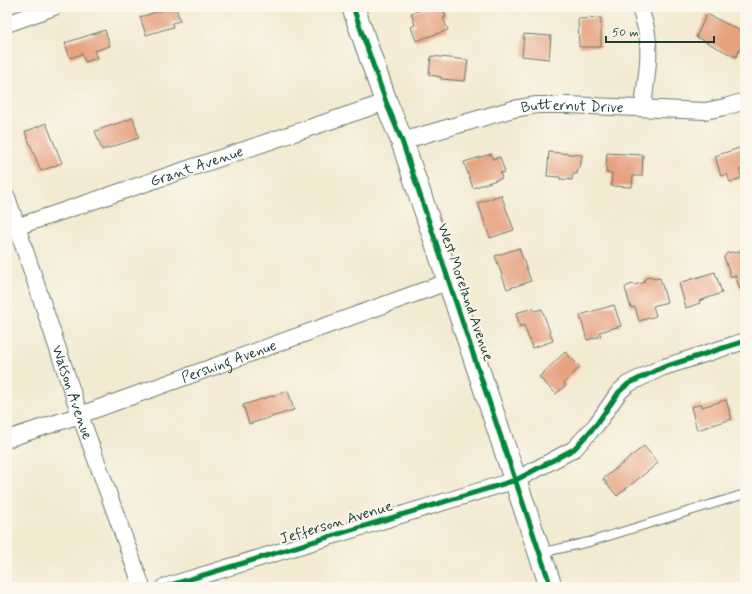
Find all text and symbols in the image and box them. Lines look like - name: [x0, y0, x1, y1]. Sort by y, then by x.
- scale bar: [606, 18, 714, 44]
- text: 50 m: [612, 25, 639, 41]
- street label: Butternut Drive: [520, 96, 624, 119]
- street label: Grant Avenue: [148, 142, 246, 192]
- street label: West Moreland Avenue: [432, 221, 498, 364]
- street label: Pershing Avenue: [179, 336, 280, 388]
- street label: Watson Avenue: [46, 343, 97, 443]
- street label: Jefferson Avenue: [277, 496, 395, 550]

